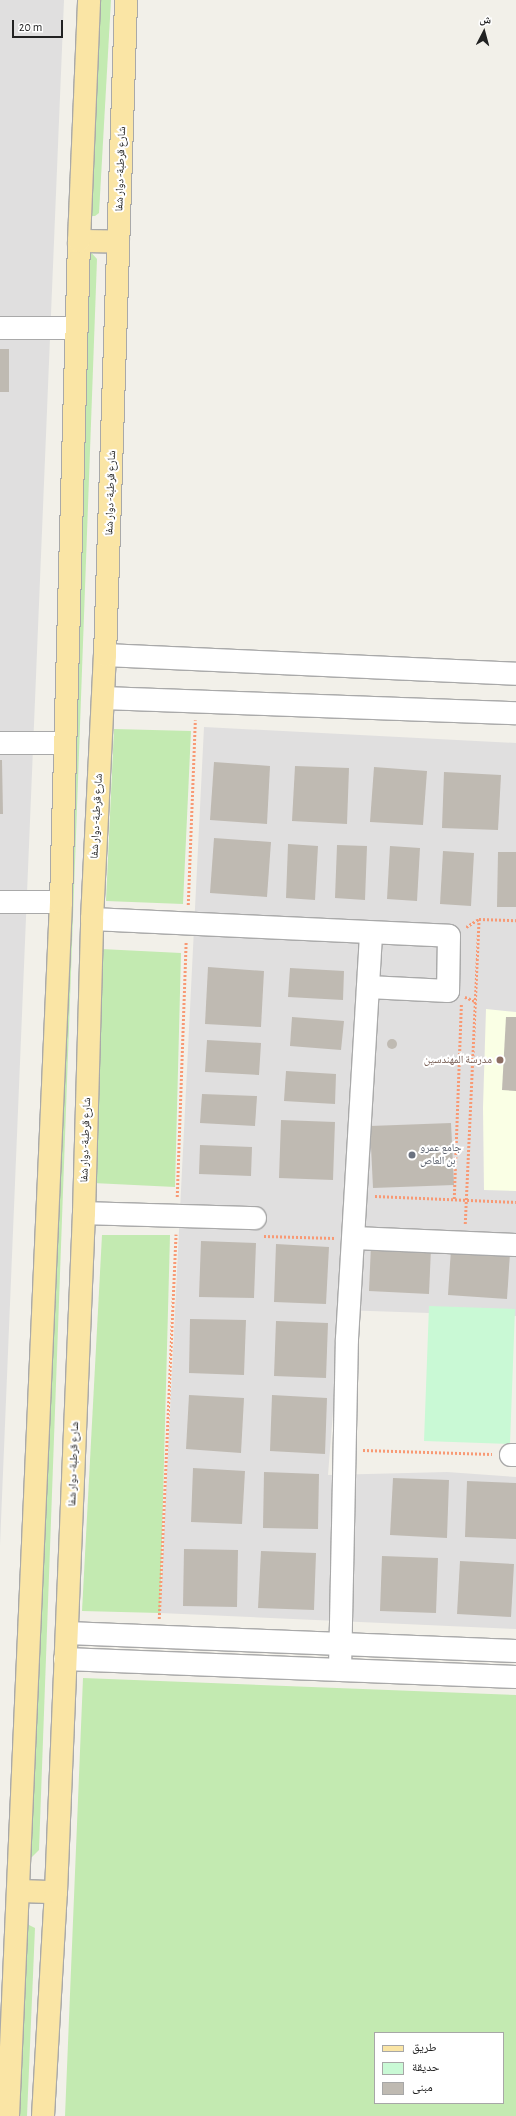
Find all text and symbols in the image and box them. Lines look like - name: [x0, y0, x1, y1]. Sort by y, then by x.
- scale bar: [14, 12, 65, 38]
- north arrow: [464, 12, 504, 52]
- text: ش: [479, 13, 492, 26]
- text: 20 m: [19, 21, 42, 33]
- street label: شارع قرطبة- دوار شفا: [113, 126, 129, 212]
- street label: شارع قرطبة- دوار شفا: [103, 450, 119, 536]
- street label: شارع قرطبة- دوار شفا: [88, 773, 106, 859]
- place label: مدرسة المهندسين: [424, 1053, 492, 1067]
- marker: مدرسة المهندسين: [495, 1055, 505, 1065]
- street label: شارع قرطبة- دوار شفا: [78, 1097, 94, 1183]
- place label: جامع عمرو بن العاص: [420, 1142, 462, 1168]
- marker: جامع عمرو بن العاص: [407, 1150, 417, 1160]
- street label: شارع قرطبة- دوار شفا: [66, 1421, 82, 1507]
- legend: [374, 2032, 504, 2104]
- text: طريق: [412, 2041, 437, 2053]
- text: حديقة: [412, 2061, 440, 2073]
- text: مبنى: [412, 2081, 433, 2093]

